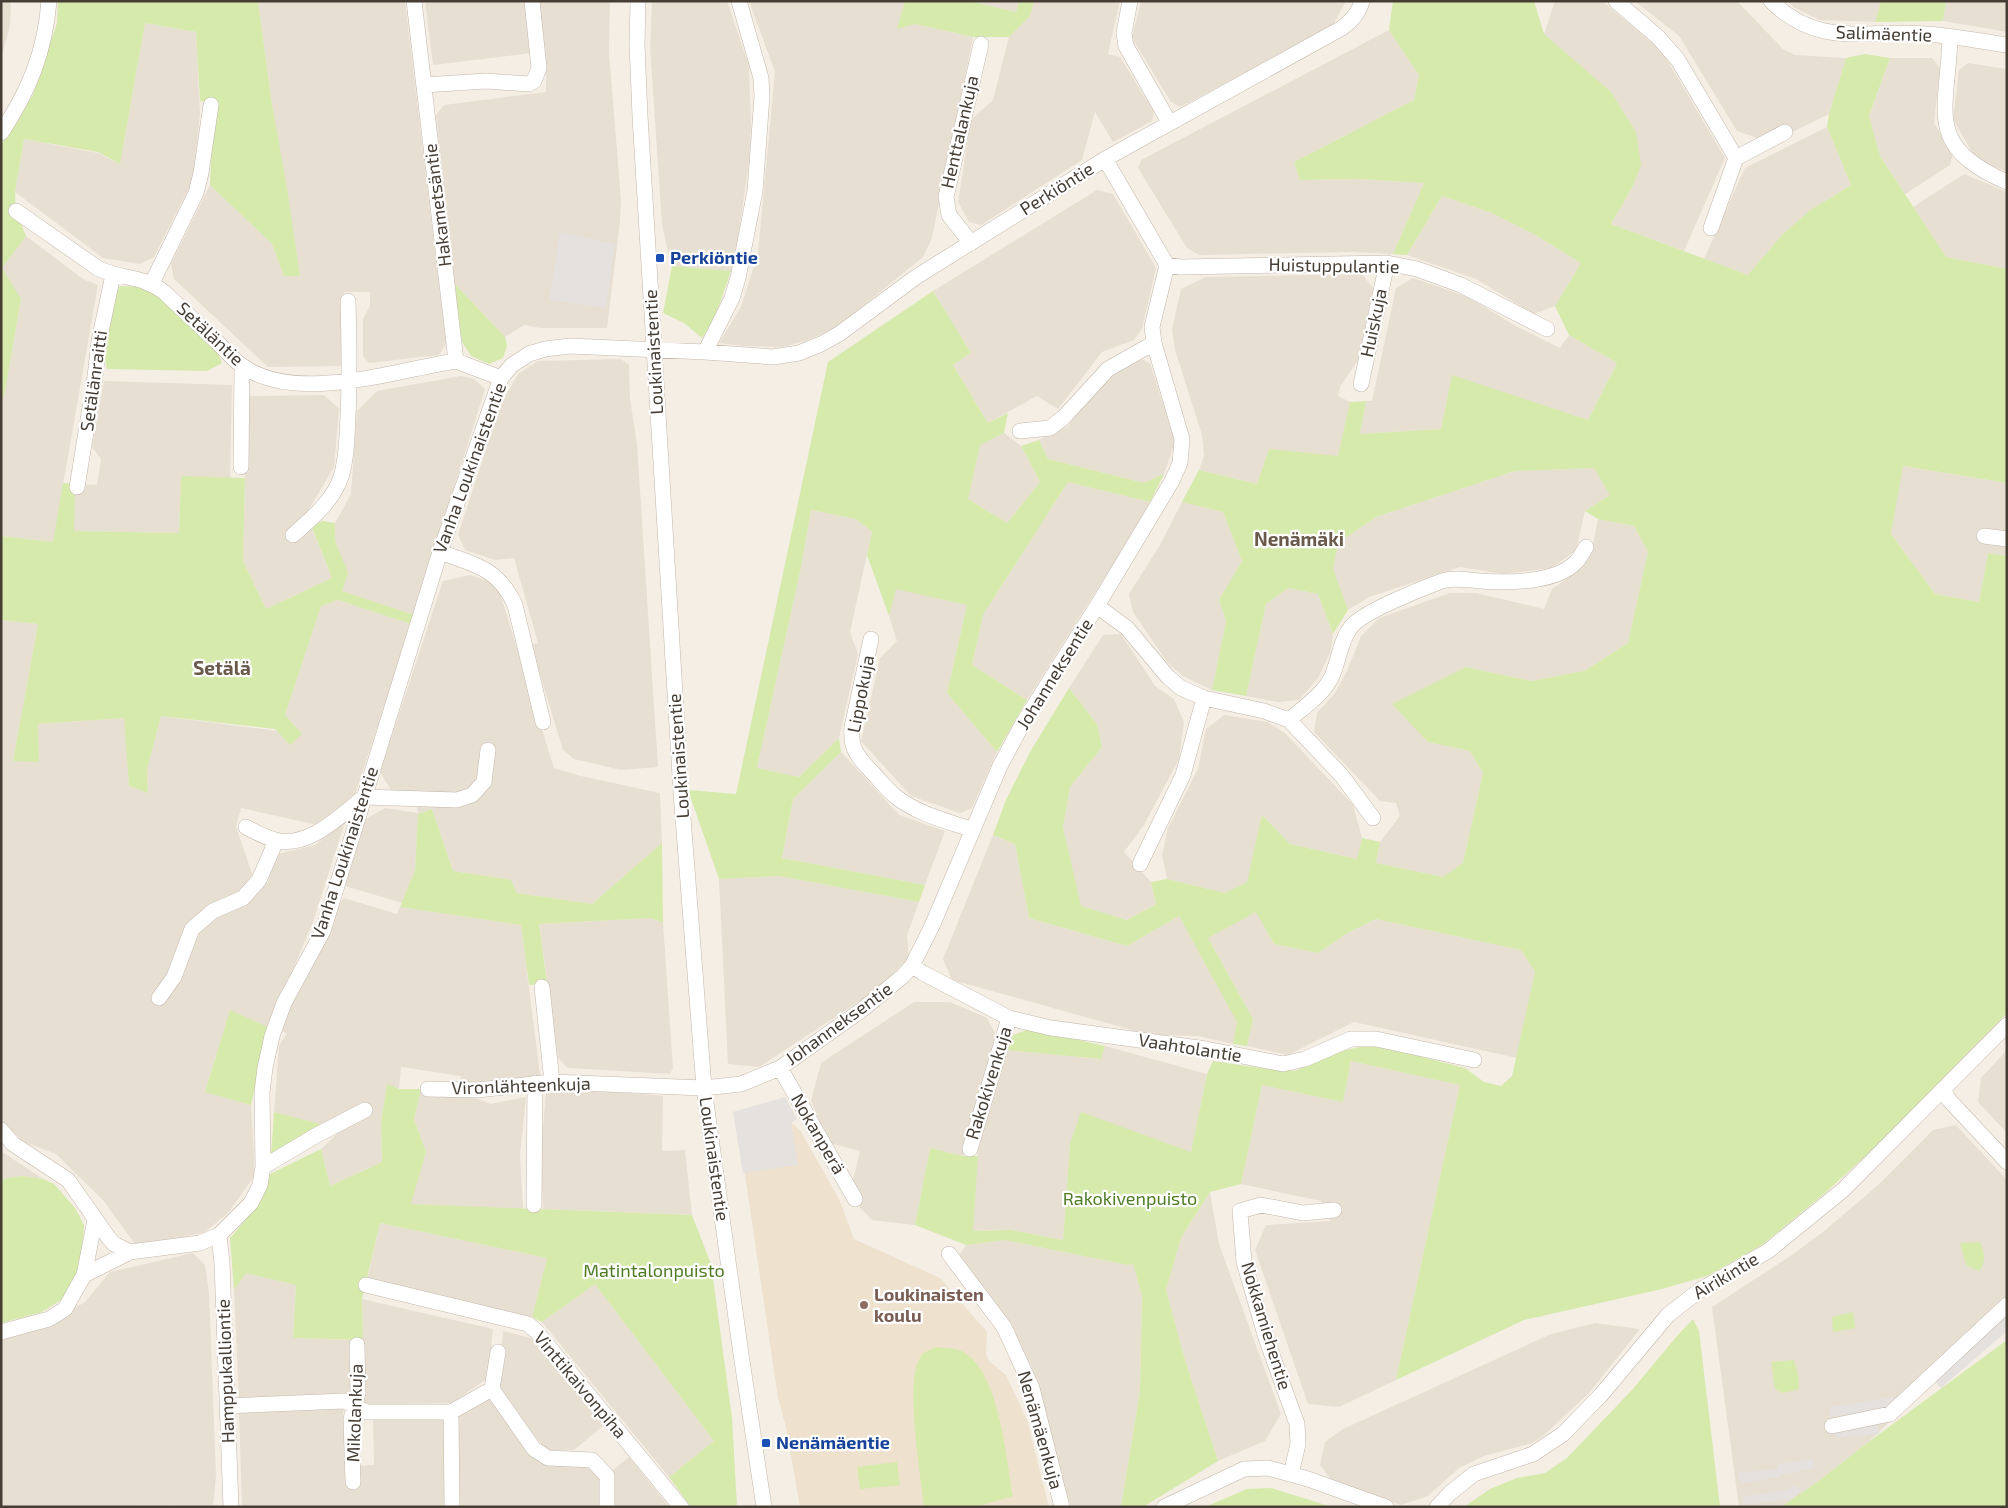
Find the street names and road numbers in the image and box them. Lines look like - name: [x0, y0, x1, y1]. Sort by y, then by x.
- street label: Salimäentie: [1835, 20, 1933, 46]
- street label: Henttalankuja: [935, 73, 983, 190]
- street label: Hakametsäntie: [419, 142, 455, 268]
- street label: Perkiöntie: [1016, 157, 1097, 219]
- street label: Huistuppulantie: [1268, 253, 1400, 277]
- street label: Huiskuja: [1355, 286, 1391, 359]
- street label: Loukinaistentie: [639, 289, 667, 415]
- street label: Setäläntie: [173, 297, 249, 370]
- street label: Setälänraitti: [75, 329, 111, 433]
- street label: Vanha Loukinaistentie: [428, 379, 510, 556]
- street label: Johanneksentie: [1011, 614, 1097, 733]
- street label: Lippokuja: [842, 653, 878, 734]
- street label: Loukinaistentie: [663, 693, 693, 819]
- street label: Vanha Loukinaistentie: [306, 764, 382, 942]
- street label: Johanneksentie: [781, 977, 896, 1069]
- street label: Rakokivenkuja: [960, 1023, 1016, 1142]
- street label: Vaahtolantie: [1137, 1028, 1243, 1066]
- street label: Vironlähteenkuja: [451, 1072, 591, 1098]
- street label: Nokanperä: [787, 1089, 851, 1178]
- street label: Loukinaistentie: [695, 1095, 735, 1222]
- street label: Airikintie: [1689, 1247, 1762, 1303]
- street label: Nokkamiehentie: [1237, 1259, 1297, 1392]
- street label: Hamppukalliontie: [211, 1298, 239, 1444]
- street label: Vinttikaivonpiha: [530, 1326, 632, 1442]
- street label: Mikolankuja: [341, 1363, 367, 1463]
- street label: Nenämäenkuja: [1014, 1368, 1068, 1492]

